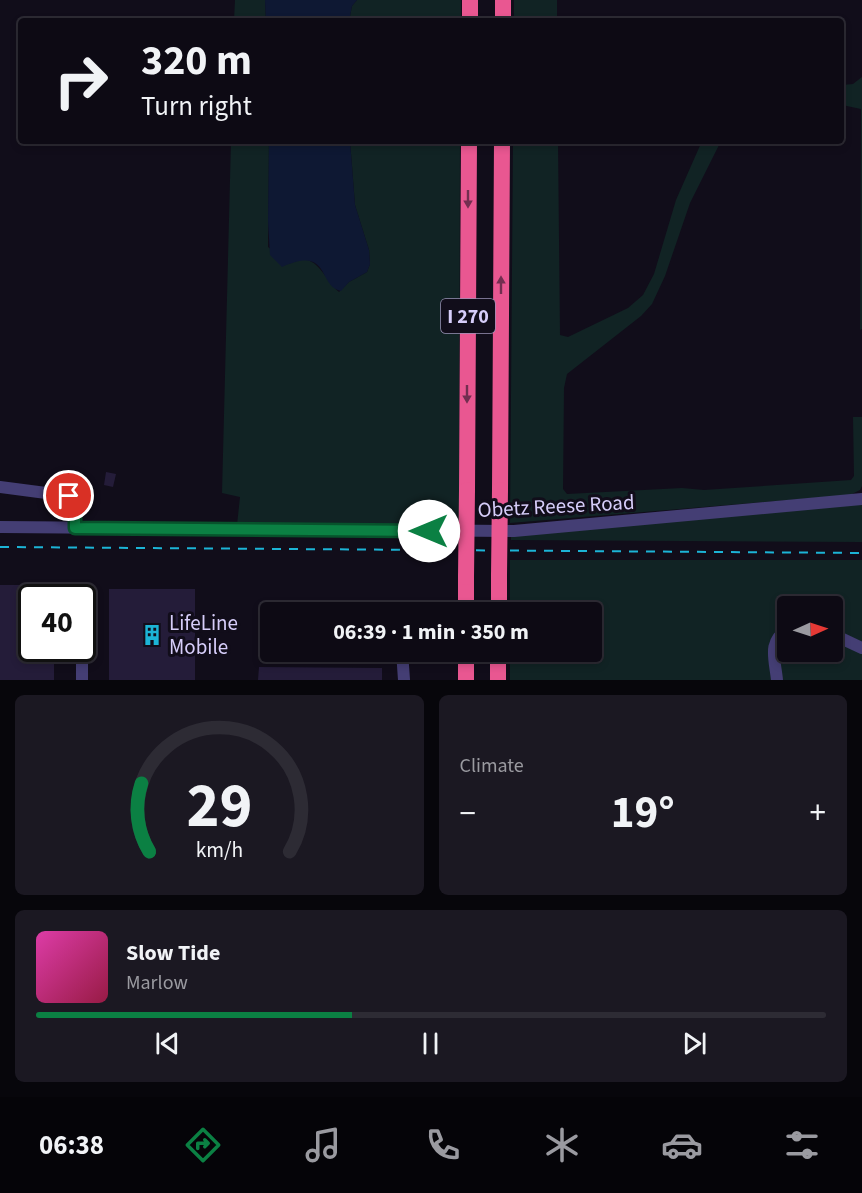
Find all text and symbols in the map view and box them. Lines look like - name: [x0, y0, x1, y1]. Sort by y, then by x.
- text: 320 m: [141, 31, 252, 91]
- icon: right: [42, 42, 120, 120]
- text: Turn right: [141, 87, 252, 126]
- one-way arrow: [463, 190, 473, 209]
- one-way arrow: [496, 275, 506, 294]
- road number: I 270: [441, 299, 495, 333]
- one-way arrow: [462, 385, 472, 404]
- pin: [43, 470, 94, 521]
- icon: arrive: [52, 479, 85, 512]
- street label: Obetz Reese Road: [477, 487, 635, 525]
- position arrow: [397, 499, 461, 563]
- speed limit sign: 40: [18, 584, 96, 662]
- north arrow: [777, 596, 843, 662]
- map controls: [777, 596, 843, 662]
- place label: LifeLine Mobile: [169, 608, 238, 662]
- text: 06:39 · 1 min · 350 m: [333, 616, 529, 648]
- building icon: LifeLine Mobile: [140, 623, 164, 647]
- text: Climate: [460, 752, 524, 780]
- text: 29: [186, 762, 252, 851]
- text: 19°: [611, 781, 675, 845]
- text: −: [460, 790, 476, 837]
- text: +: [810, 790, 826, 837]
- text: km/h: [195, 835, 243, 866]
- text: Slow Tide: [126, 937, 220, 969]
- text: Marlow: [126, 969, 188, 997]
- icon: previous: [151, 1027, 184, 1060]
- icon: pause: [414, 1027, 447, 1060]
- icon: next: [678, 1027, 711, 1060]
- icon: directions: [182, 1124, 224, 1166]
- icon: music: [302, 1124, 344, 1166]
- icon: phone: [422, 1124, 464, 1166]
- icon: climate: [541, 1124, 583, 1166]
- icon: car: [661, 1124, 703, 1166]
- icon: filters: [781, 1124, 823, 1166]
- text: 06:38: [39, 1126, 104, 1165]

